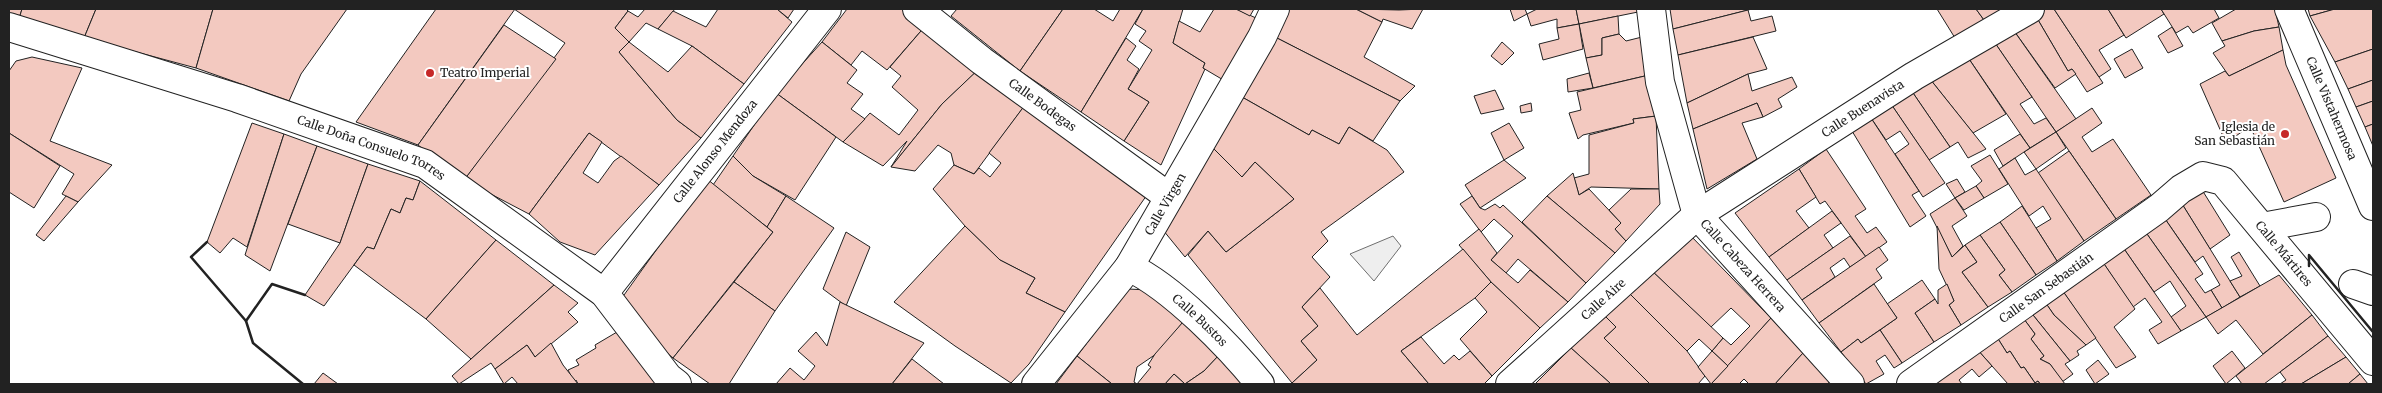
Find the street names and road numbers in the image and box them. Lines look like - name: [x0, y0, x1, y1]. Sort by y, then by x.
- street label: Calle Vistahermosa: [2303, 54, 2361, 163]
- street label: Calle Bodegas: [1006, 75, 1080, 134]
- street label: Calle Buenavista: [1819, 76, 1907, 140]
- street label: Calle Alonso Mendoza: [669, 96, 760, 206]
- street label: Calle Doña Consuelo Torres: [295, 112, 448, 183]
- street label: Calle Virgen: [1141, 170, 1189, 238]
- street label: Calle Cabeza Herrera: [1698, 216, 1789, 315]
- street label: Calle Mártires: [2252, 218, 2316, 289]
- street label: Calle San Sebastián: [1996, 249, 2096, 326]
- street label: Calle Aire: [1578, 275, 1629, 323]
- street label: Calle Bustos: [1169, 291, 1231, 350]

